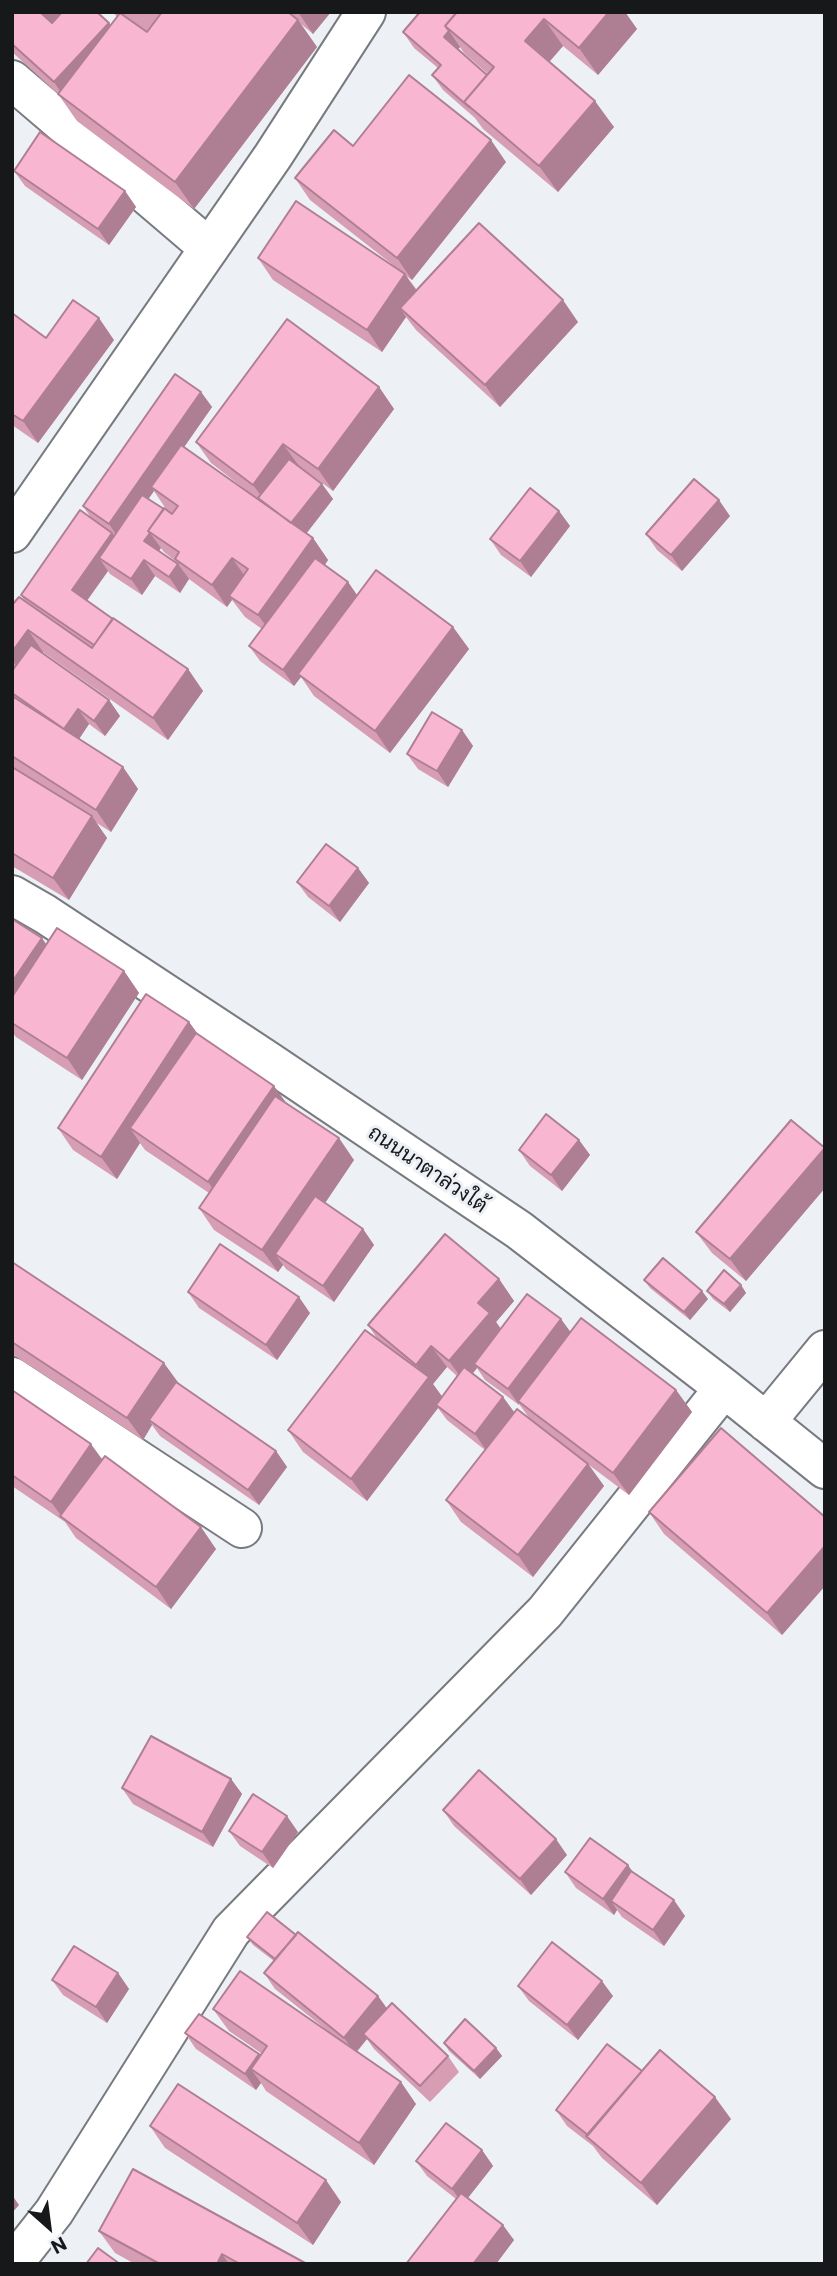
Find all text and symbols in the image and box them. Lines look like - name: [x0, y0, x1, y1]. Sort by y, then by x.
- street label: ถนนนาตาล่วงใต้: [364, 1120, 492, 1218]
- north arrow: [14, 2192, 84, 2262]
- text: N: [47, 2232, 71, 2259]

